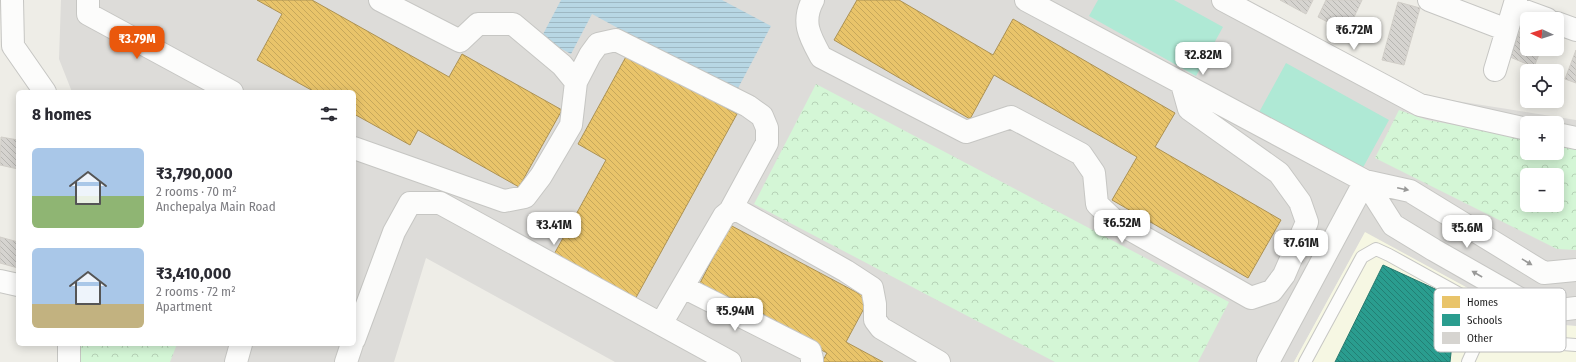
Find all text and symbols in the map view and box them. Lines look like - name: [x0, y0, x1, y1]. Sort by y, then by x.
- north arrow: [1520, 12, 1564, 56]
- map controls: [1520, 12, 1564, 212]
- pin: ₹6.72M: [1321, 17, 1387, 51]
- text: ₹6.72M: [1335, 22, 1373, 37]
- pin: ₹3.79M: [104, 26, 170, 60]
- text: ₹3.79M: [119, 31, 156, 46]
- pin: ₹2.82M: [1170, 42, 1236, 76]
- text: ₹2.82M: [1184, 47, 1222, 62]
- button: locate: [1520, 64, 1564, 108]
- icon: filters: [318, 103, 340, 125]
- text: 8 homes: [32, 104, 92, 125]
- button: +: [1520, 116, 1564, 160]
- text: ₹3,790,000: [156, 163, 233, 184]
- icon: home: [64, 164, 112, 212]
- button: −: [1520, 168, 1564, 212]
- text: 2 rooms · 70 m²: [156, 184, 237, 199]
- one-way arrow: [1396, 187, 1409, 193]
- text: Anchepalya Main Road: [156, 199, 276, 214]
- pin: ₹6.52M: [1089, 210, 1155, 244]
- pin: ₹3.41M: [521, 212, 587, 246]
- text: ₹6.52M: [1103, 215, 1141, 230]
- pin: ₹5.6M: [1439, 215, 1495, 249]
- text: ₹3.41M: [536, 217, 572, 232]
- text: ₹5.6M: [1451, 220, 1483, 235]
- pin: ₹7.61M: [1268, 230, 1334, 264]
- text: ₹7.61M: [1283, 235, 1319, 250]
- one-way arrow: [1522, 258, 1532, 266]
- text: ₹3,410,000: [156, 263, 231, 284]
- icon: home: [64, 264, 112, 312]
- one-way arrow: [1471, 271, 1483, 278]
- text: 2 rooms · 72 m²: [156, 284, 236, 299]
- legend: [1434, 288, 1566, 352]
- text: Homes: [1467, 296, 1498, 309]
- pin: ₹5.94M: [702, 298, 768, 332]
- text: Apartment: [156, 299, 212, 314]
- text: ₹5.94M: [716, 303, 754, 318]
- text: Schools: [1467, 314, 1502, 327]
- text: Other: [1467, 332, 1493, 345]

